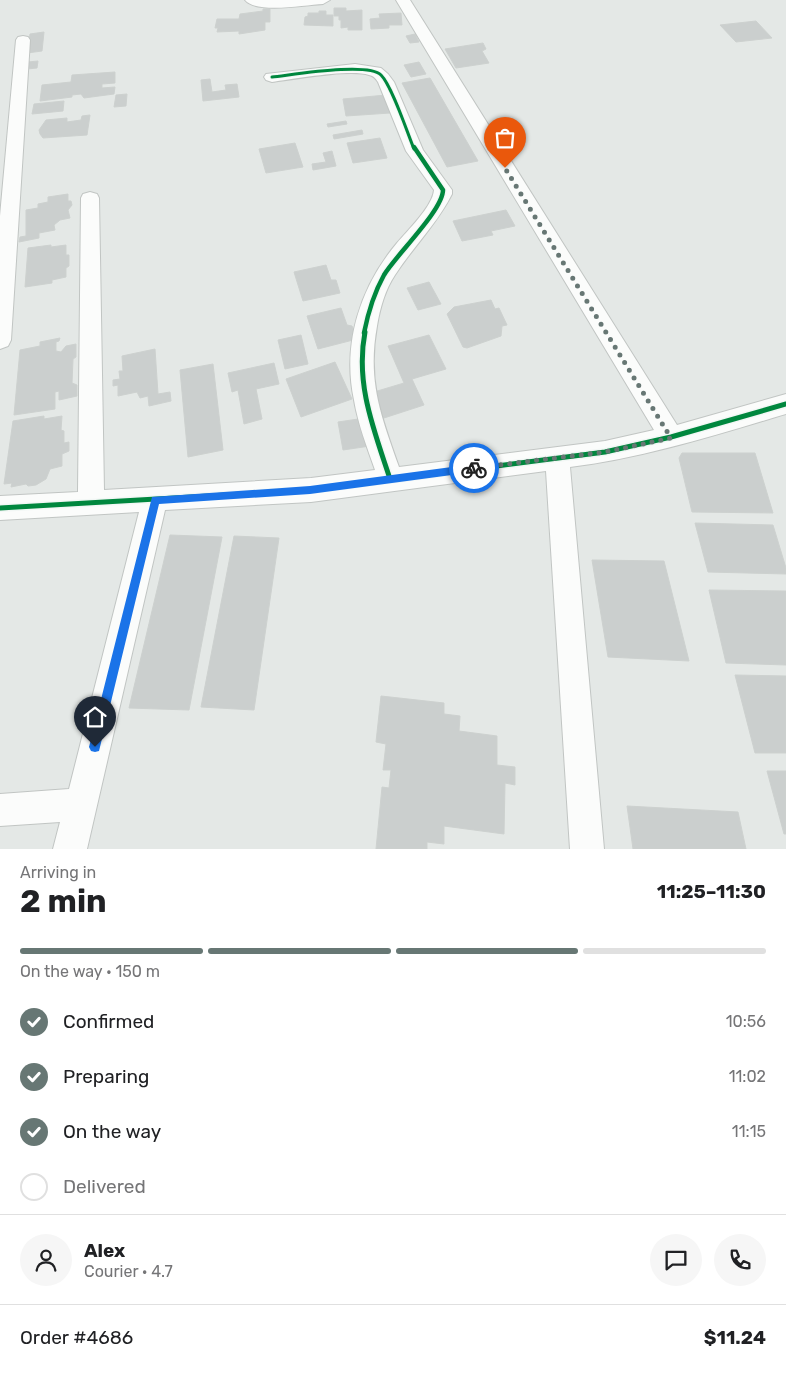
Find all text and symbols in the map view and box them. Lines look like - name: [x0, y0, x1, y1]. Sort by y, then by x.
- pin: [484, 117, 526, 168]
- icon: bag: [491, 124, 519, 152]
- courier: [449, 443, 499, 493]
- icon: bike: [460, 454, 488, 482]
- pin: [74, 696, 116, 747]
- icon: home: [81, 703, 109, 731]
- text: Arriving in: [20, 863, 96, 882]
- text: 11:25–11:30: [657, 880, 766, 903]
- text: 2 min: [20, 882, 107, 920]
- text: On the way · 150 m: [20, 962, 160, 981]
- icon: check: [20, 1008, 48, 1036]
- text: Confirmed: [63, 1010, 154, 1033]
- text: 10:56: [726, 1012, 766, 1031]
- icon: check: [20, 1063, 48, 1091]
- text: Preparing: [63, 1065, 149, 1088]
- text: 11:02: [729, 1067, 766, 1086]
- icon: check: [20, 1118, 48, 1146]
- text: On the way: [63, 1120, 161, 1143]
- text: 11:15: [732, 1122, 766, 1141]
- text: Delivered: [63, 1175, 146, 1198]
- button: person: [20, 1234, 72, 1286]
- button: chat: [650, 1234, 702, 1286]
- button: phone: [714, 1234, 766, 1286]
- text: Alex: [84, 1239, 125, 1262]
- text: Courier · 4.7: [84, 1262, 173, 1281]
- text: Order #4686: [20, 1326, 133, 1349]
- text: $11.24: [704, 1326, 766, 1349]

